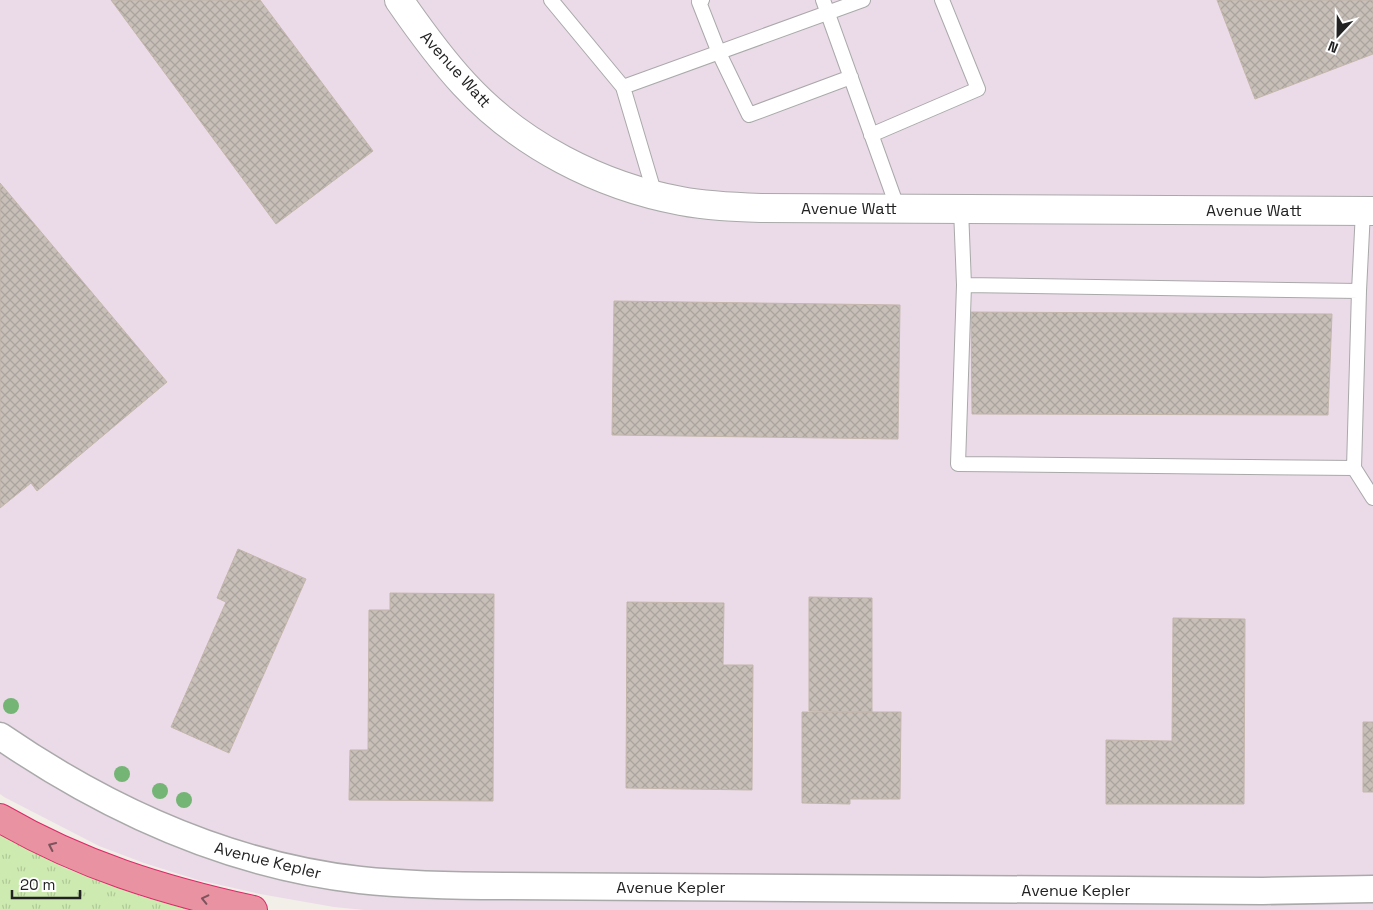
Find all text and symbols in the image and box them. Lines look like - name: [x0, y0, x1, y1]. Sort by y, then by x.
- north arrow: [1313, 10, 1363, 60]
- street label: Avenue Watt: [416, 27, 496, 112]
- text: N: [1325, 37, 1341, 57]
- street label: Avenue Watt: [801, 198, 897, 219]
- street label: Avenue Watt: [1206, 200, 1302, 221]
- street label: Avenue Kepler: [212, 837, 323, 884]
- one-way arrow: [48, 841, 57, 852]
- scale bar: [12, 868, 80, 900]
- text: 20 m: [20, 875, 55, 894]
- street label: Avenue Kepler: [616, 877, 726, 898]
- street label: Avenue Kepler: [1021, 880, 1131, 901]
- one-way arrow: [201, 894, 210, 905]

